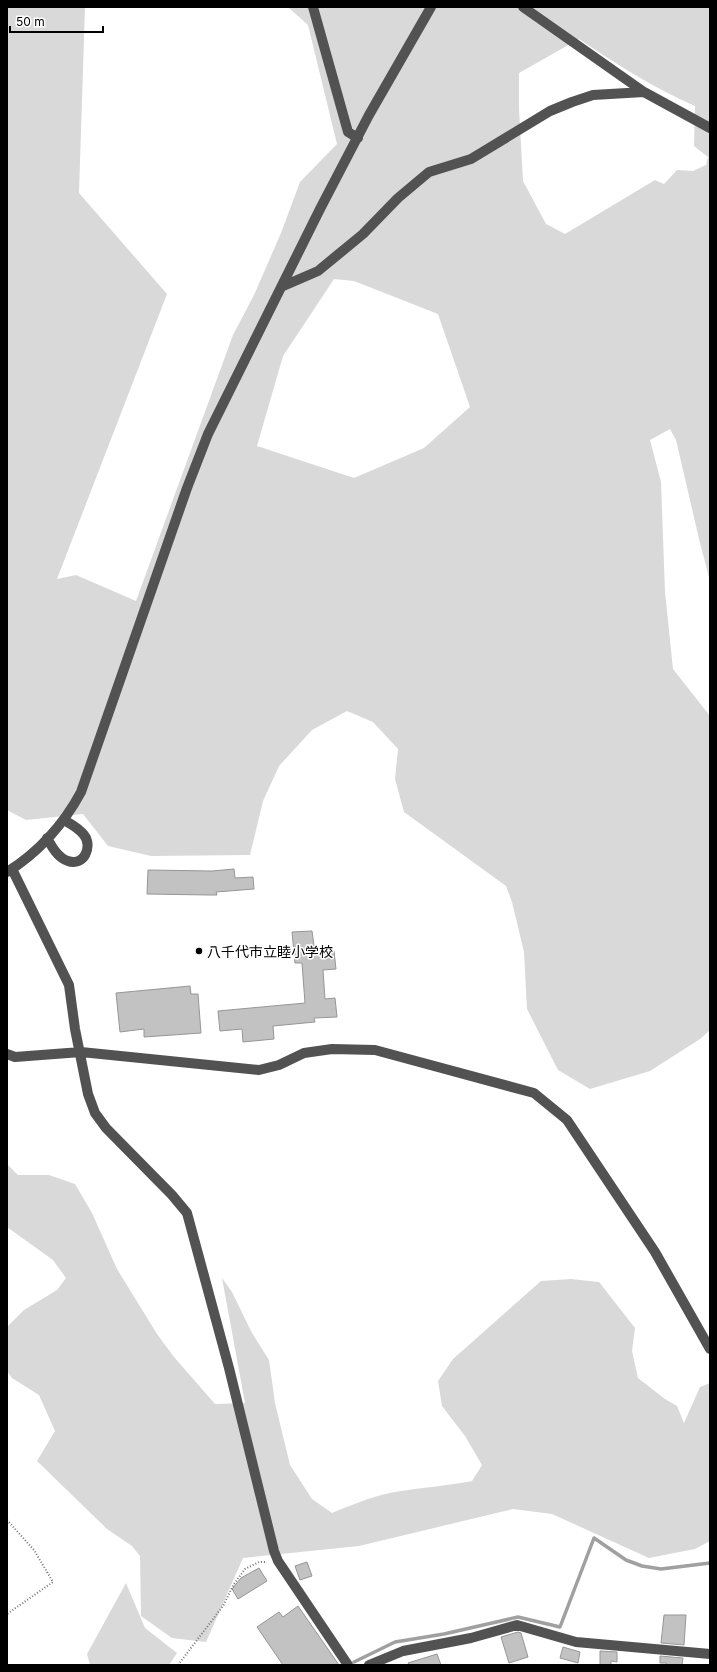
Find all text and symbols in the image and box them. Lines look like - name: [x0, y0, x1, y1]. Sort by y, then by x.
- scale bar: [10, 8, 103, 34]
- text: 50 m: [16, 14, 45, 29]
- place label: 八千代市立睦小学校: [207, 943, 333, 960]
- marker: 八千代市立睦小学校: [194, 946, 204, 956]

